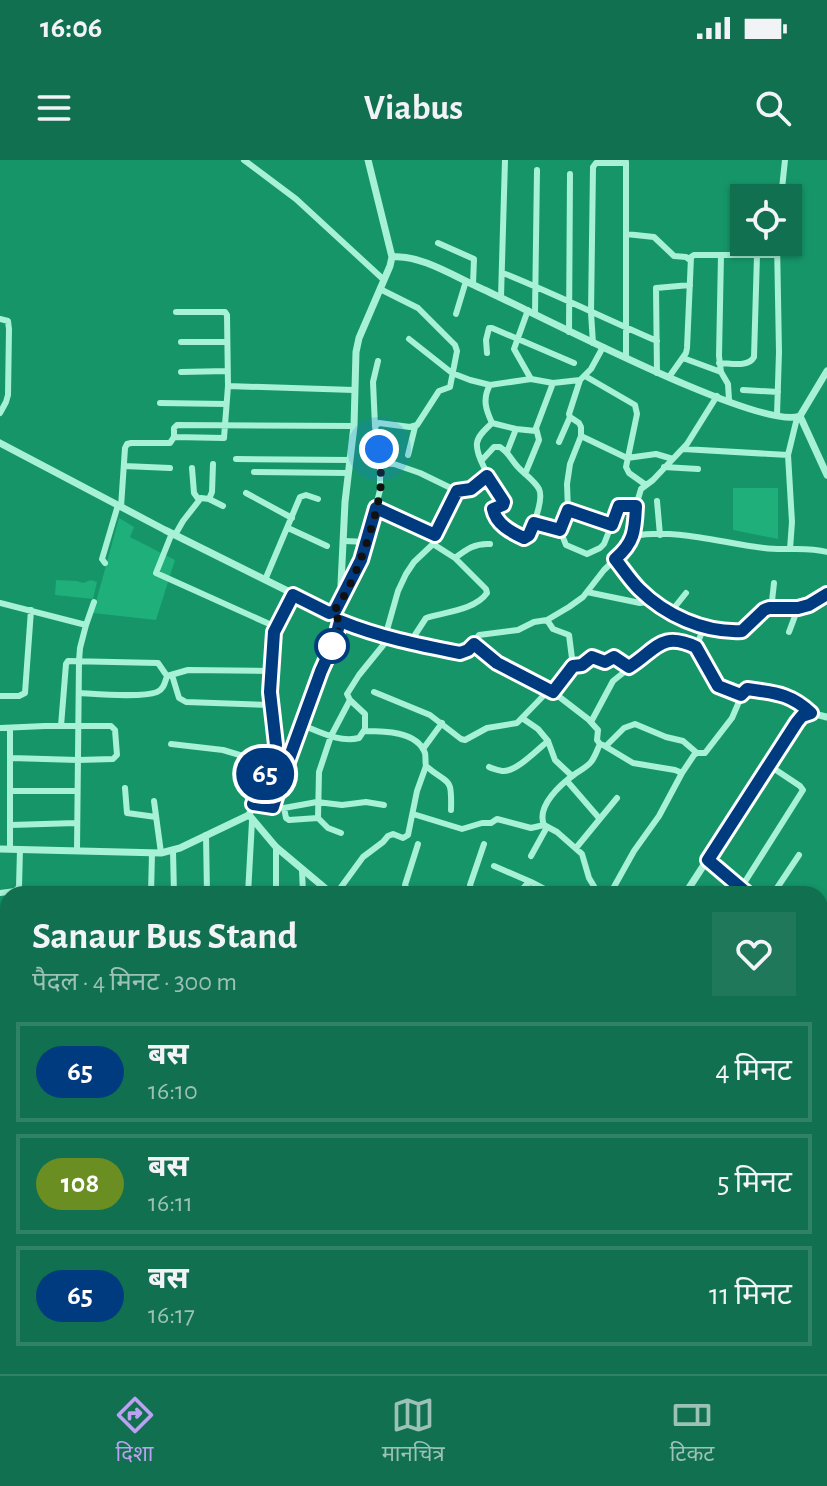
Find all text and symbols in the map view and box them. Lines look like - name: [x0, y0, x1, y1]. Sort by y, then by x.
- text: 16:06: [40, 13, 102, 43]
- icon: menu: [32, 86, 76, 130]
- icon: search: [751, 86, 795, 130]
- text: Viabus: [364, 90, 463, 126]
- map controls: [730, 184, 802, 256]
- button: locate: [730, 184, 802, 256]
- your location: [359, 429, 399, 469]
- unlabelled marker: [315, 629, 349, 663]
- line badge: 65: [229, 748, 301, 800]
- text: 65: [252, 760, 278, 788]
- button: heart: [712, 912, 796, 996]
- text: Sanaur Bus Stand: [32, 918, 297, 956]
- text: पैदल · 4 मिनट · 300 m: [32, 969, 237, 995]
- text: बस: [148, 1040, 189, 1070]
- text: 4 मिनट: [715, 1056, 792, 1086]
- text: 65: [67, 1058, 93, 1086]
- text: 16:10: [148, 1078, 198, 1104]
- text: बस: [148, 1152, 189, 1182]
- text: 5 मिनट: [717, 1168, 792, 1198]
- text: 108: [61, 1170, 99, 1198]
- text: 16:11: [148, 1190, 193, 1216]
- text: बस: [148, 1264, 189, 1294]
- text: 11 मिनट: [709, 1280, 792, 1310]
- text: 65: [67, 1282, 93, 1310]
- text: 16:17: [148, 1302, 195, 1328]
- tab: दिशा: [113, 1393, 157, 1470]
- tab: मानचित्र: [382, 1393, 445, 1470]
- tab: टिकट: [670, 1393, 714, 1470]

